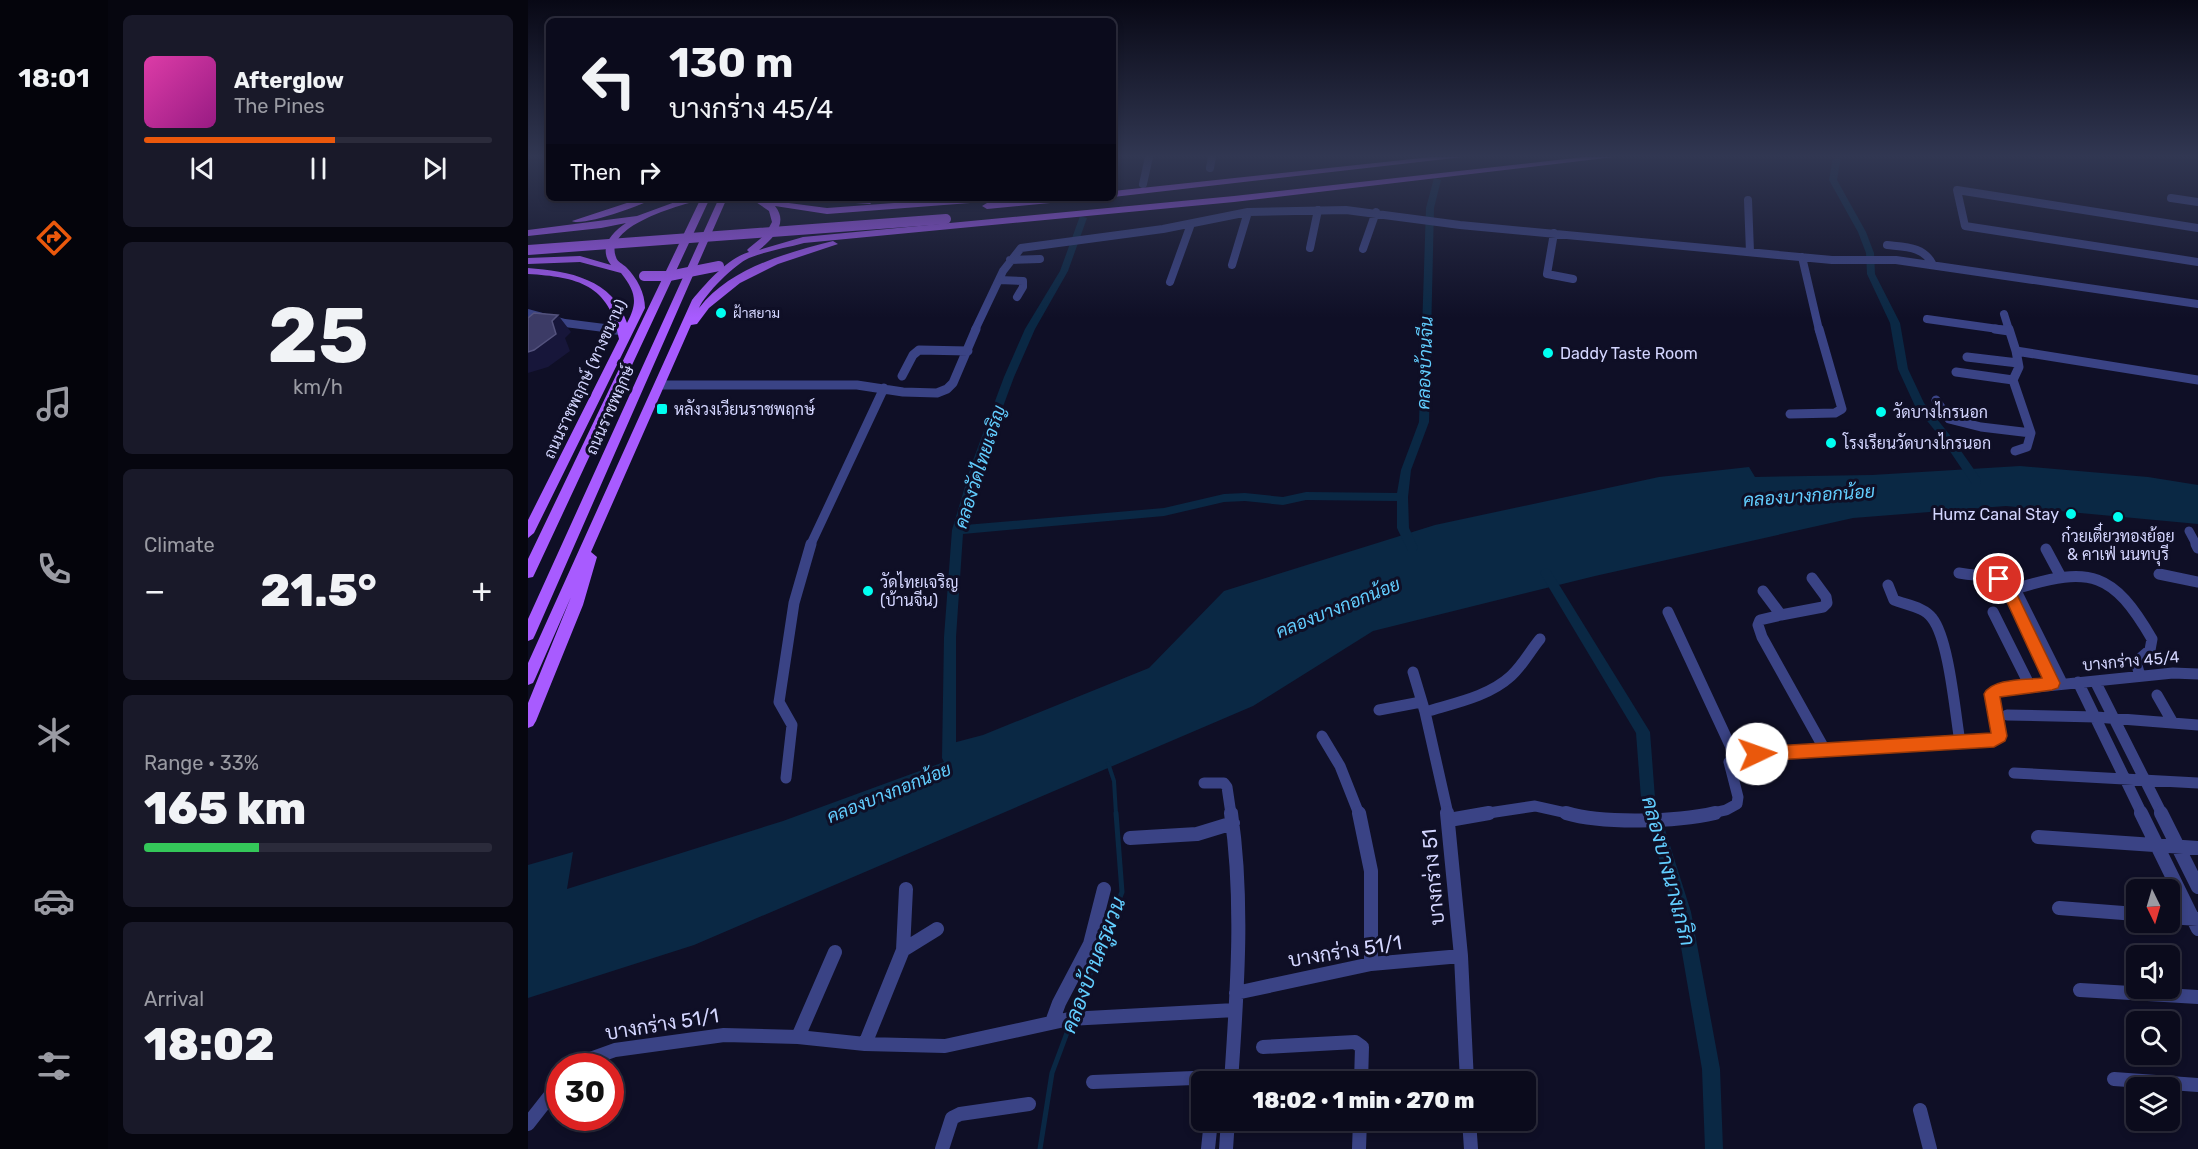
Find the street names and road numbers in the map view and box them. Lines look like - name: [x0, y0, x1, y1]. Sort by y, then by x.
- street label: ถนนราชพฤกษ์ (ทางขนาน): [540, 296, 630, 462]
- street label: ถนนราชพฤกษ์: [582, 362, 638, 458]
- street label: บางกร่าง 45/4: [2082, 646, 2180, 675]
- street label: บางกร่าง 51: [1417, 828, 1449, 926]
- street label: บางกร่าง 51/1: [1286, 930, 1404, 972]
- street label: บางกร่าง 51/1: [603, 1003, 721, 1045]

